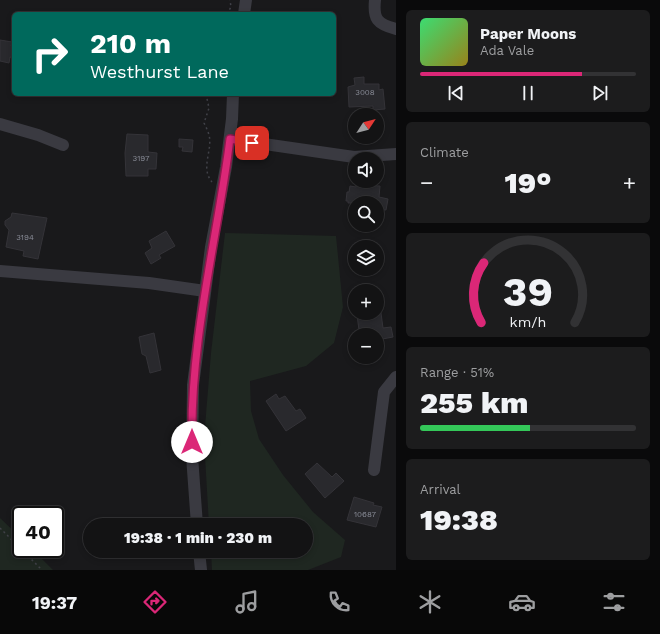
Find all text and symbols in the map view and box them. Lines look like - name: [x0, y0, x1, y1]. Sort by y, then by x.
- text: Paper Moons: [480, 25, 576, 43]
- text: 210 m: [90, 27, 171, 60]
- icon: right: [24, 28, 76, 80]
- text: Ada Vale: [480, 43, 534, 58]
- text: Westhurst Lane: [90, 61, 229, 82]
- icon: previous: [445, 82, 467, 104]
- icon: pause: [517, 82, 539, 104]
- icon: next: [589, 82, 611, 104]
- house number: 3008: [355, 88, 375, 97]
- north arrow: [348, 108, 384, 144]
- map controls: [348, 108, 384, 364]
- pin: [235, 126, 269, 160]
- icon: arrive: [241, 132, 263, 154]
- text: Climate: [420, 145, 469, 160]
- button: sound: [348, 152, 384, 188]
- house number: 3197: [132, 154, 150, 163]
- text: 19°: [504, 165, 552, 200]
- text: −: [420, 170, 433, 195]
- text: +: [623, 170, 636, 195]
- button: search: [348, 196, 384, 232]
- house number: 3194: [16, 233, 34, 242]
- button: layers: [348, 240, 384, 276]
- text: 39: [503, 267, 553, 316]
- button: +: [348, 284, 384, 320]
- text: km/h: [510, 314, 546, 330]
- button: −: [348, 328, 384, 364]
- text: Range · 51%: [420, 365, 494, 380]
- text: 255 km: [420, 385, 528, 420]
- position arrow: [171, 421, 213, 463]
- text: Arrival: [420, 482, 461, 497]
- text: 19:38: [420, 502, 498, 537]
- speed limit sign: 40: [12, 506, 64, 558]
- house number: 10687: [354, 510, 377, 519]
- text: 19:38 · 1 min · 230 m: [124, 529, 272, 547]
- icon: directions: [141, 588, 169, 616]
- icon: music: [233, 588, 261, 616]
- icon: phone: [325, 588, 353, 616]
- icon: climate: [416, 588, 444, 616]
- icon: car: [508, 588, 536, 616]
- icon: filters: [600, 588, 628, 616]
- text: 19:37: [32, 592, 77, 613]

